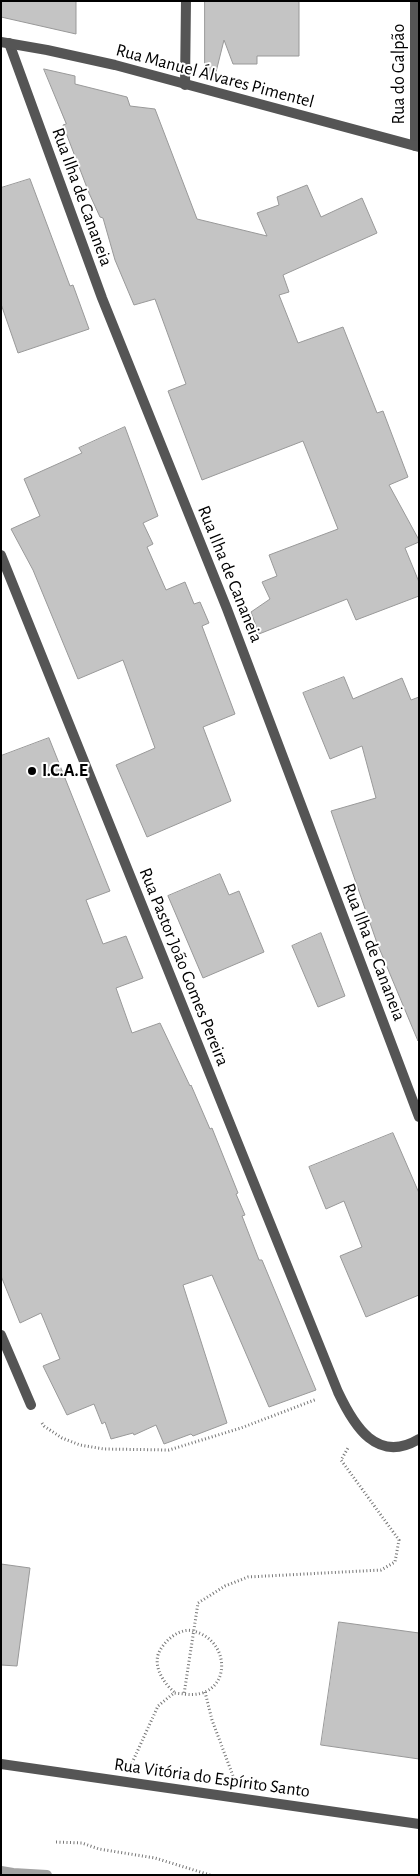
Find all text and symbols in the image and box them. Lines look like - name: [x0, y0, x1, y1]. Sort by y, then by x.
- street label: Rua do Galpão: [388, 24, 410, 124]
- street label: Rua Manuel Álvares Pimentel: [114, 39, 316, 113]
- street label: Rua Ilha de Cananeia: [47, 125, 117, 269]
- street label: Rua Ilha de Cananeia: [193, 502, 267, 646]
- place label: I.C.A.E: [42, 760, 88, 782]
- marker: I.C.A.E: [26, 765, 38, 777]
- street label: Rua Pastor João Gomes Pereira: [134, 865, 234, 1069]
- street label: Rua Ilha de Cananeia: [338, 880, 410, 1024]
- street label: Rua Vitória do Espírito Santo: [113, 1754, 311, 1802]

